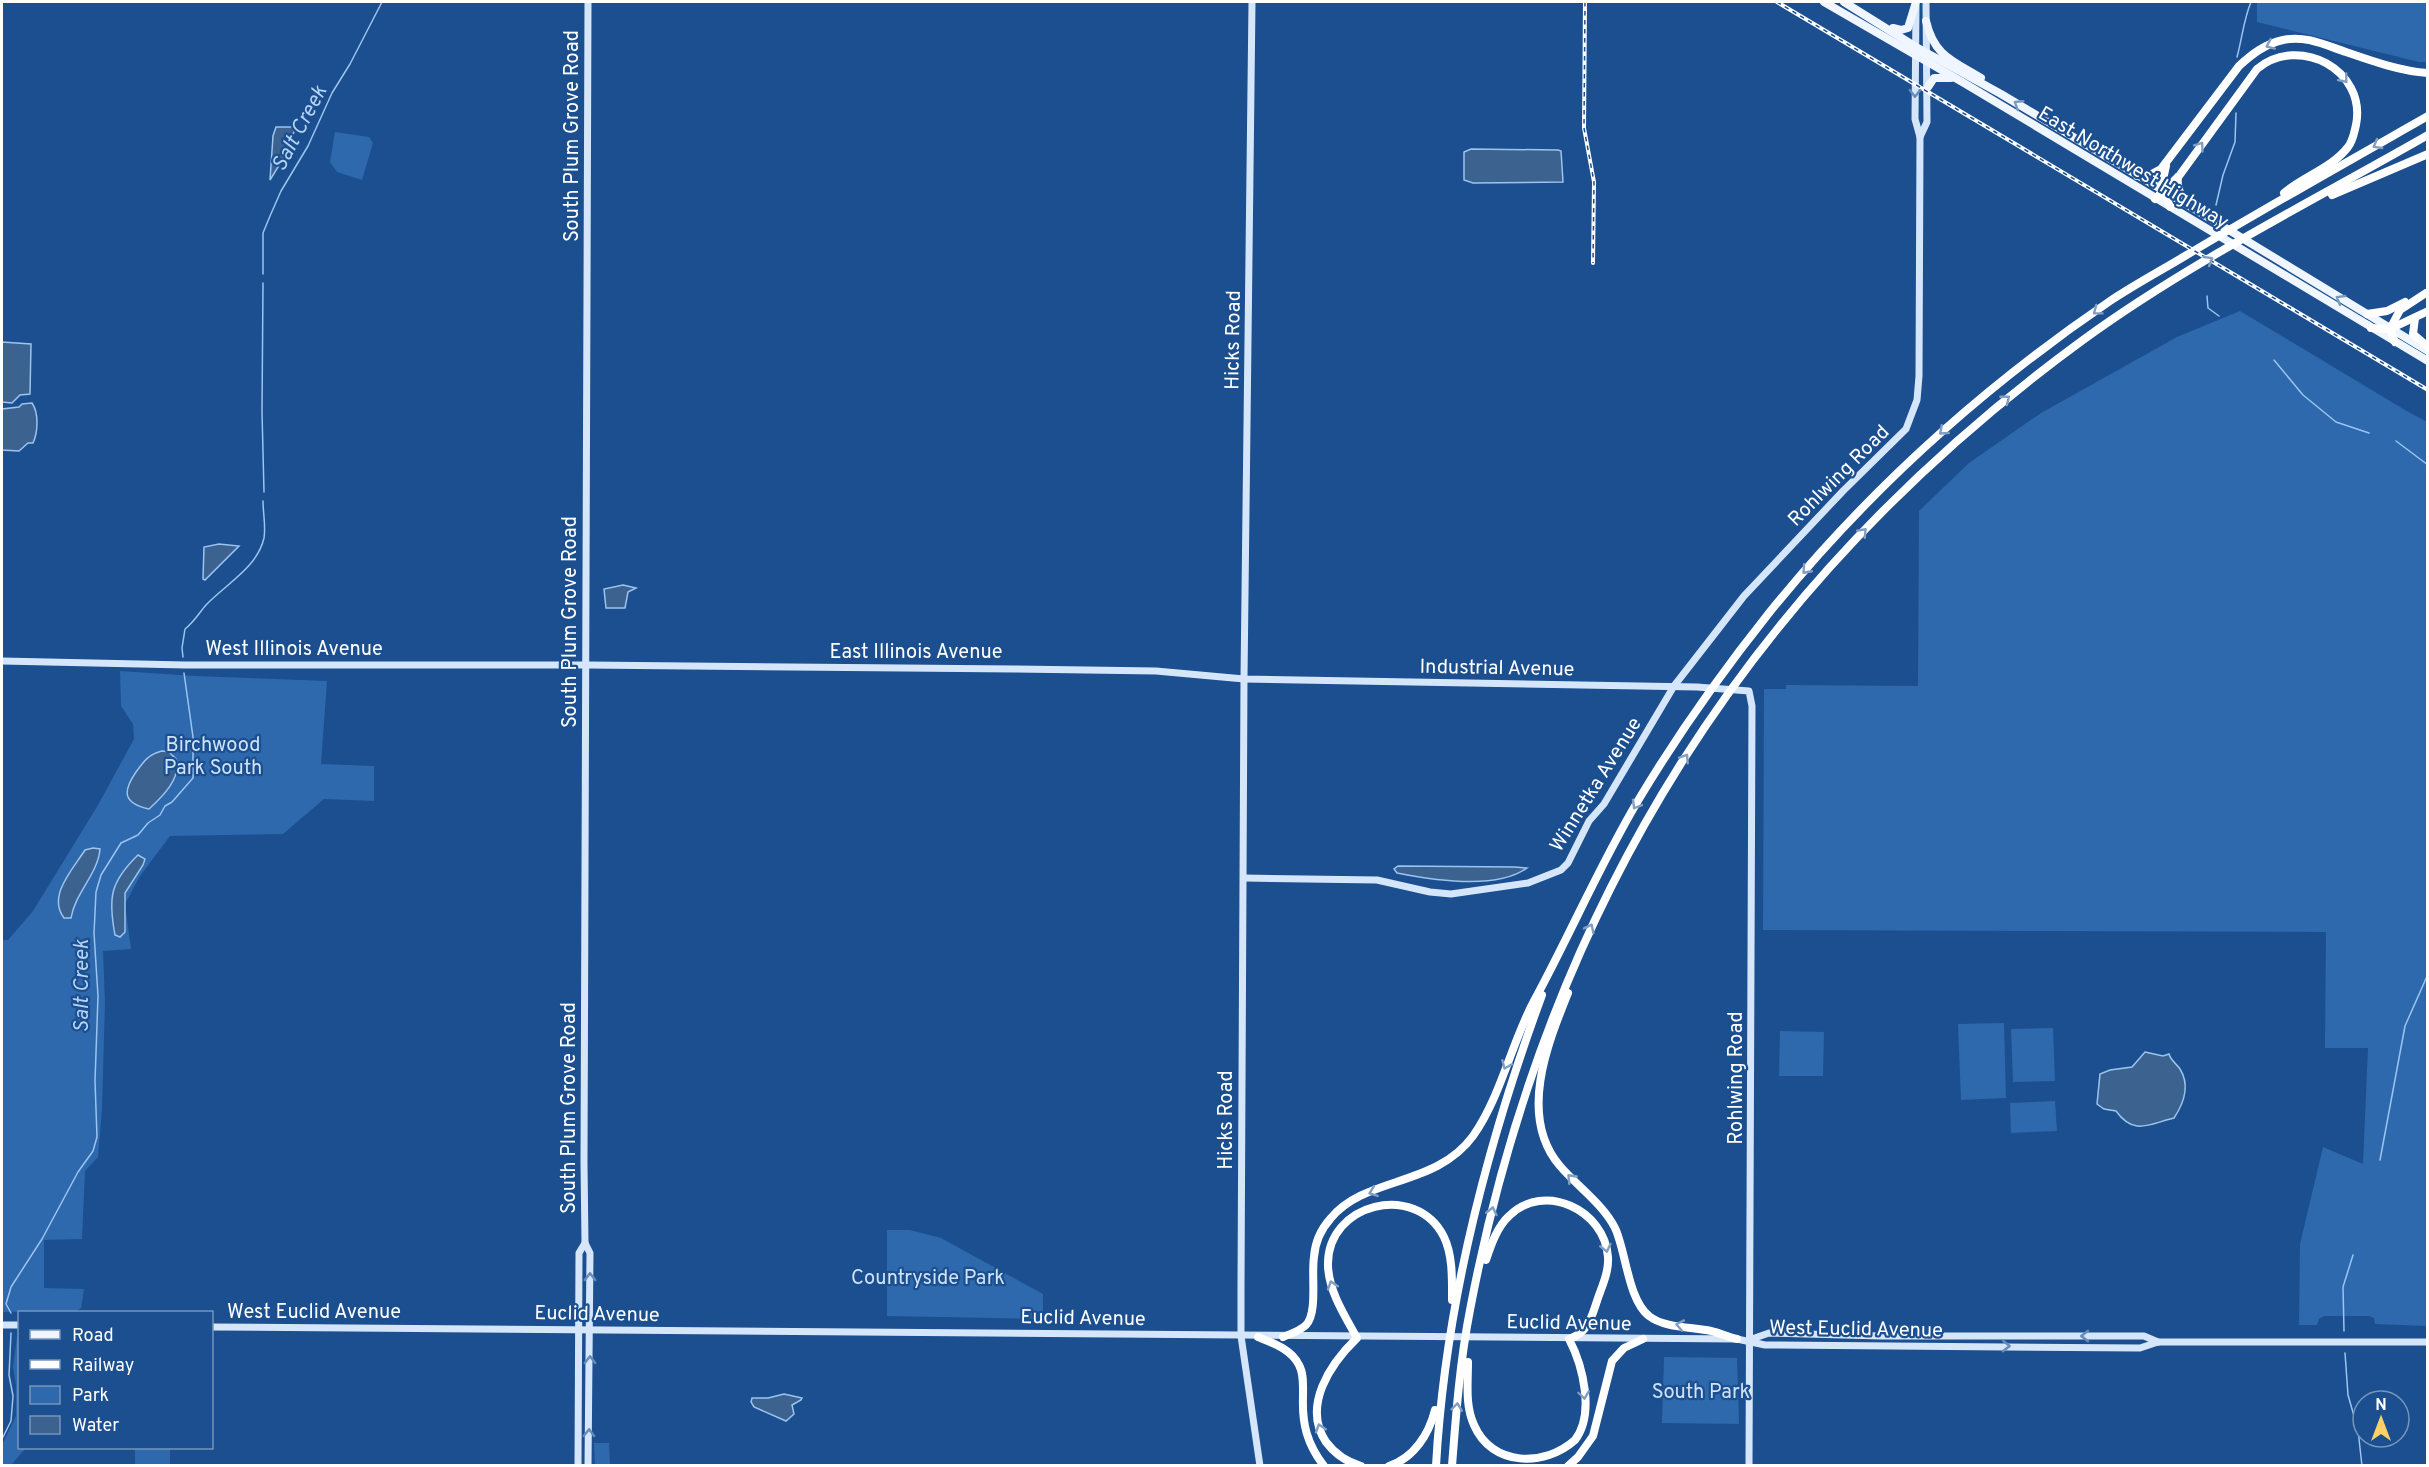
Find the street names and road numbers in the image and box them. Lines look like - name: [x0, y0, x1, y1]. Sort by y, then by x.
- street label: South Plum Grove Road: [560, 30, 586, 242]
- street label: East Northwest Highway: [2033, 101, 2233, 236]
- street label: Hicks Road: [1220, 290, 1248, 390]
- street label: Rohlwing Road: [1783, 420, 1896, 533]
- street label: South Plum Grove Road: [558, 516, 584, 728]
- street label: West Illinois Avenue: [205, 637, 383, 663]
- street label: East Illinois Avenue: [830, 640, 1003, 666]
- street label: Industrial Avenue: [1419, 655, 1575, 683]
- street label: Winnetka Avenue: [1545, 713, 1649, 857]
- street label: South Plum Grove Road: [557, 1002, 583, 1214]
- street label: Rohlwing Road: [1724, 1011, 1750, 1145]
- street label: Hicks Road: [1214, 1070, 1240, 1170]
- street label: West Euclid Avenue: [227, 1300, 401, 1326]
- street label: Euclid Avenue: [534, 1301, 660, 1329]
- street label: Euclid Avenue: [1020, 1305, 1146, 1333]
- street label: Euclid Avenue: [1506, 1310, 1632, 1338]
- street label: West Euclid Avenue: [1769, 1315, 1943, 1345]

